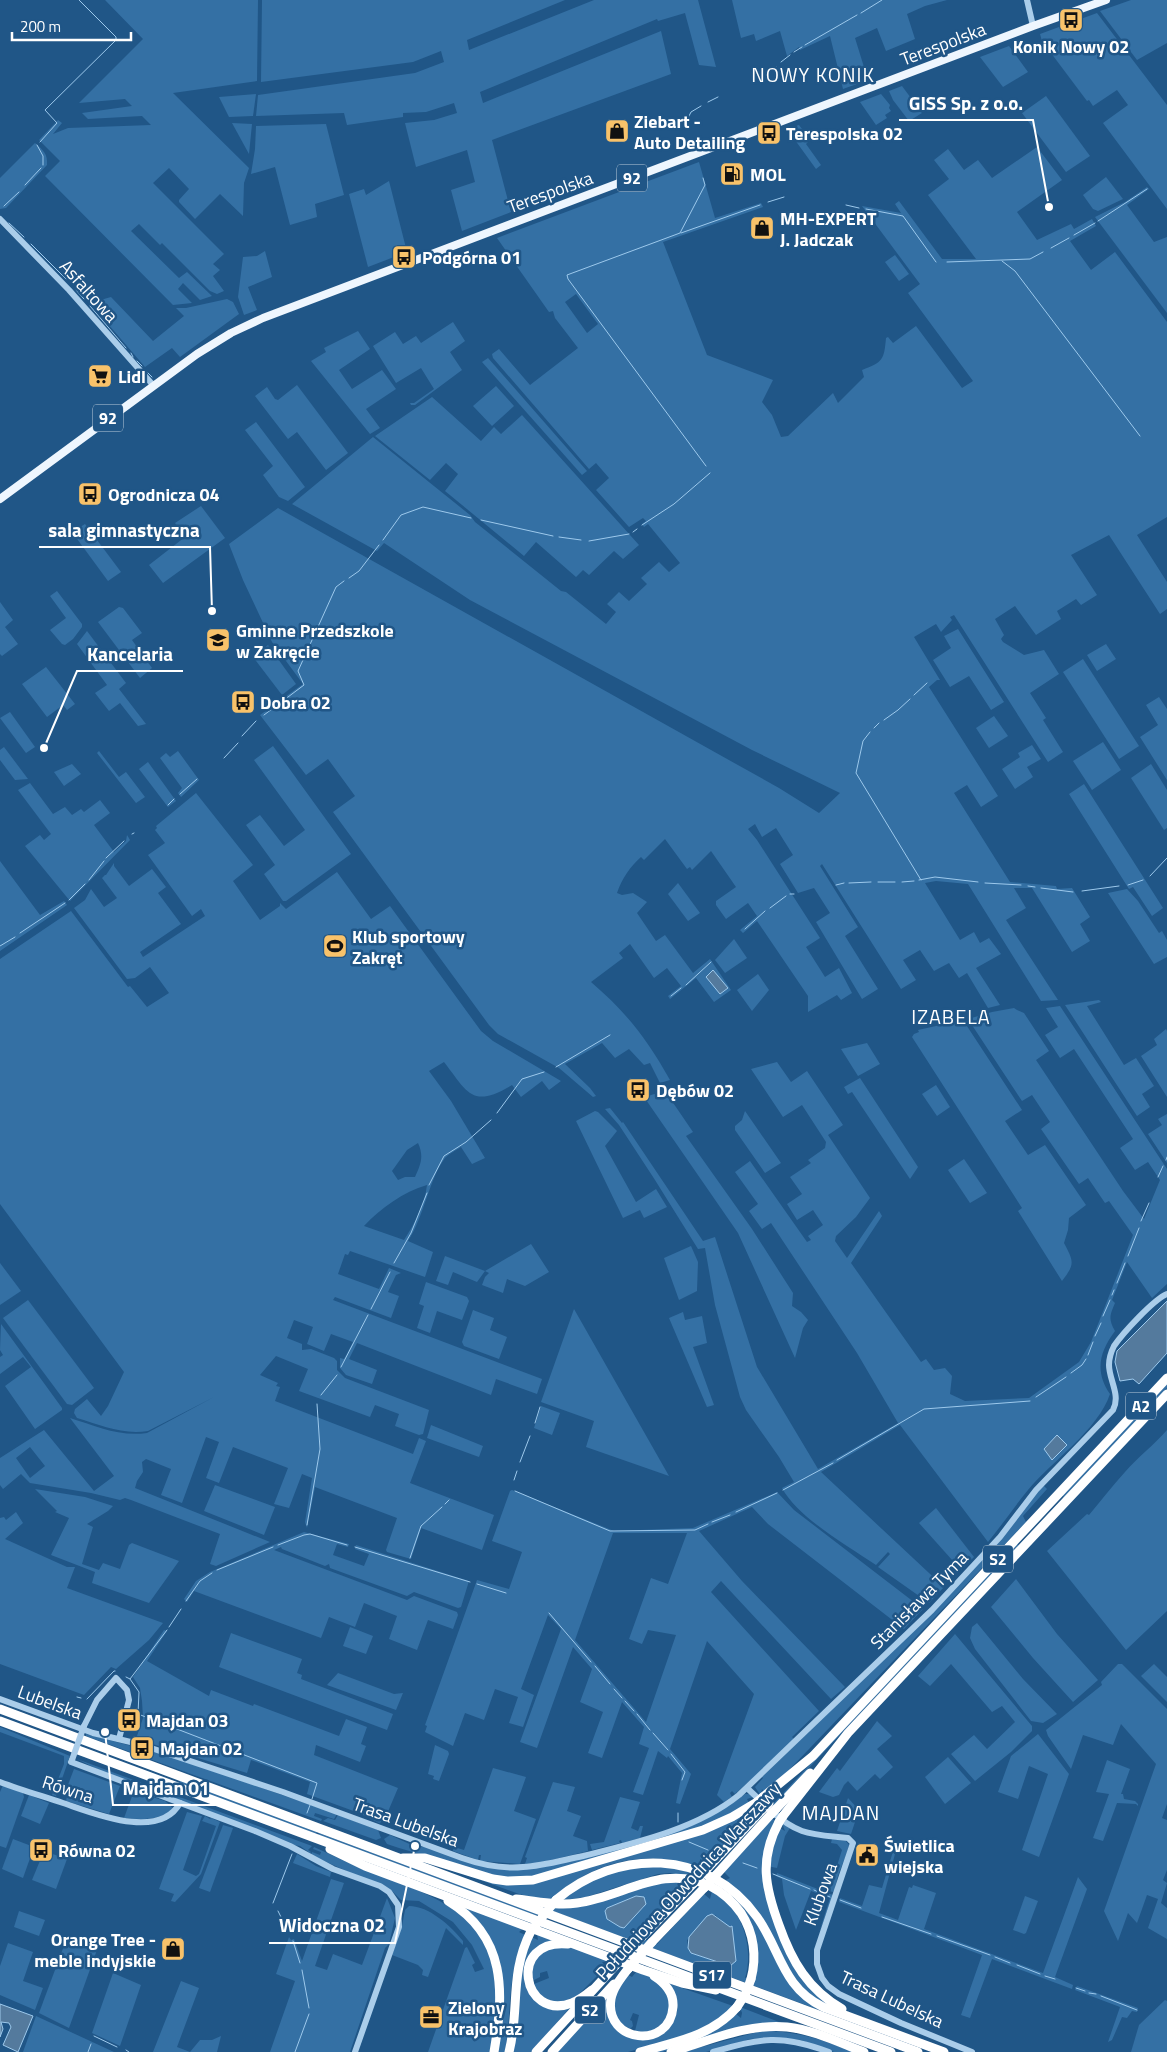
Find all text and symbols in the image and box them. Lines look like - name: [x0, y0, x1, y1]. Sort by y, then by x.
- bus stop icon: Konik Nowy 02: [1058, 7, 1084, 33]
- scale bar: [12, 10, 131, 42]
- text: 200 m: [20, 15, 61, 38]
- street label: Terespolska: [896, 15, 990, 73]
- place label: Konik Nowy 02: [1013, 33, 1129, 60]
- district label: NOWY KONIK: [751, 59, 875, 90]
- callout: GISS Sp. z o.o.: [899, 86, 1033, 120]
- text: GISS Sp. z o.o.: [909, 88, 1023, 117]
- place label: Ziebart - Auto Detailing: [634, 108, 745, 156]
- shop icon: Ziebart - Auto Detailing: [604, 118, 630, 144]
- bus stop icon: Terespolska 02: [756, 120, 782, 146]
- place label: Terespolska 02: [786, 120, 903, 147]
- fuel station icon: MOL: [719, 161, 745, 187]
- place label: MOL: [750, 161, 786, 188]
- street label: Terespolska: [503, 164, 597, 220]
- road number: 92: [617, 164, 647, 192]
- place label: MH-EXPERT J. Jadczak: [780, 205, 877, 253]
- shop icon: MH-EXPERT J. Jadczak: [749, 215, 775, 241]
- bus stop icon: Podgórna 01: [391, 244, 417, 270]
- place label: Podgórna 01: [422, 244, 521, 271]
- street label: Asfaltowa: [53, 254, 125, 328]
- supermarket icon: Lidl: [87, 363, 113, 389]
- place label: Lidl: [118, 363, 146, 390]
- road number: 92: [93, 404, 123, 432]
- bus stop icon: Ogrodnicza 04: [77, 481, 103, 507]
- place label: Ogrodnicza 04: [108, 481, 220, 508]
- callout: sala gimnastyczna: [39, 513, 210, 547]
- text: sala gimnastyczna: [48, 515, 200, 544]
- place label: Gminne Przedszkole w Zakręcie: [236, 617, 394, 665]
- school or university icon: Gminne Przedszkole w Zakręcie: [205, 627, 231, 653]
- callout: Kancelaria: [77, 637, 183, 671]
- text: Kancelaria: [87, 639, 173, 668]
- bus stop icon: Dobra 02: [230, 689, 256, 715]
- place label: Dobra 02: [260, 689, 331, 716]
- place label: Klub sportowy Zakręt: [352, 923, 465, 971]
- sports icon: Klub sportowy Zakręt: [322, 933, 348, 959]
- district label: IZABELA: [911, 1001, 991, 1032]
- bus stop icon: Dębów 02: [625, 1077, 651, 1103]
- place label: Dębów 02: [656, 1077, 734, 1104]
- road number: A2: [1126, 1392, 1156, 1420]
- street label: Stanisława Tyma: [864, 1545, 974, 1655]
- road number: S2: [983, 1546, 1013, 1572]
- street label: Lubelska: [14, 1678, 86, 1726]
- bus stop icon: Majdan 03: [116, 1707, 142, 1733]
- place label: Majdan 03: [146, 1707, 228, 1734]
- bus stop icon: Majdan 02: [129, 1735, 155, 1761]
- place label: Majdan 02: [160, 1735, 242, 1762]
- street label: Równa: [39, 1768, 97, 1810]
- callout: Majdan 01: [113, 1771, 220, 1805]
- text: Majdan 01: [122, 1773, 210, 1802]
- street label: Południowa Obwodnica Warszawy: [589, 1776, 787, 1986]
- street label: Trasa Lubelska: [349, 1790, 463, 1854]
- district label: MAJDAN: [802, 1797, 880, 1828]
- place label: Świetlica wiejska: [884, 1832, 955, 1880]
- bus stop icon: Równa 02: [28, 1837, 54, 1863]
- place label: Równa 02: [58, 1837, 136, 1864]
- public building icon: Świetlica wiejska: [854, 1842, 880, 1868]
- street label: Klubowa: [796, 1859, 844, 1929]
- callout: Widoczna 02: [269, 1909, 395, 1943]
- text: Widoczna 02: [279, 1910, 385, 1939]
- place label: Orange Tree - meble indyjskie: [34, 1926, 156, 1974]
- shop icon: Orange Tree - meble indyjskie: [160, 1936, 186, 1962]
- road number: S17: [693, 1962, 731, 1988]
- street label: Trasa Lubelska: [836, 1963, 948, 2035]
- place label: Zielony Krajobraz: [448, 1994, 523, 2042]
- road number: S2: [575, 1996, 605, 2024]
- office icon: Zielony Krajobraz: [418, 2004, 444, 2030]

